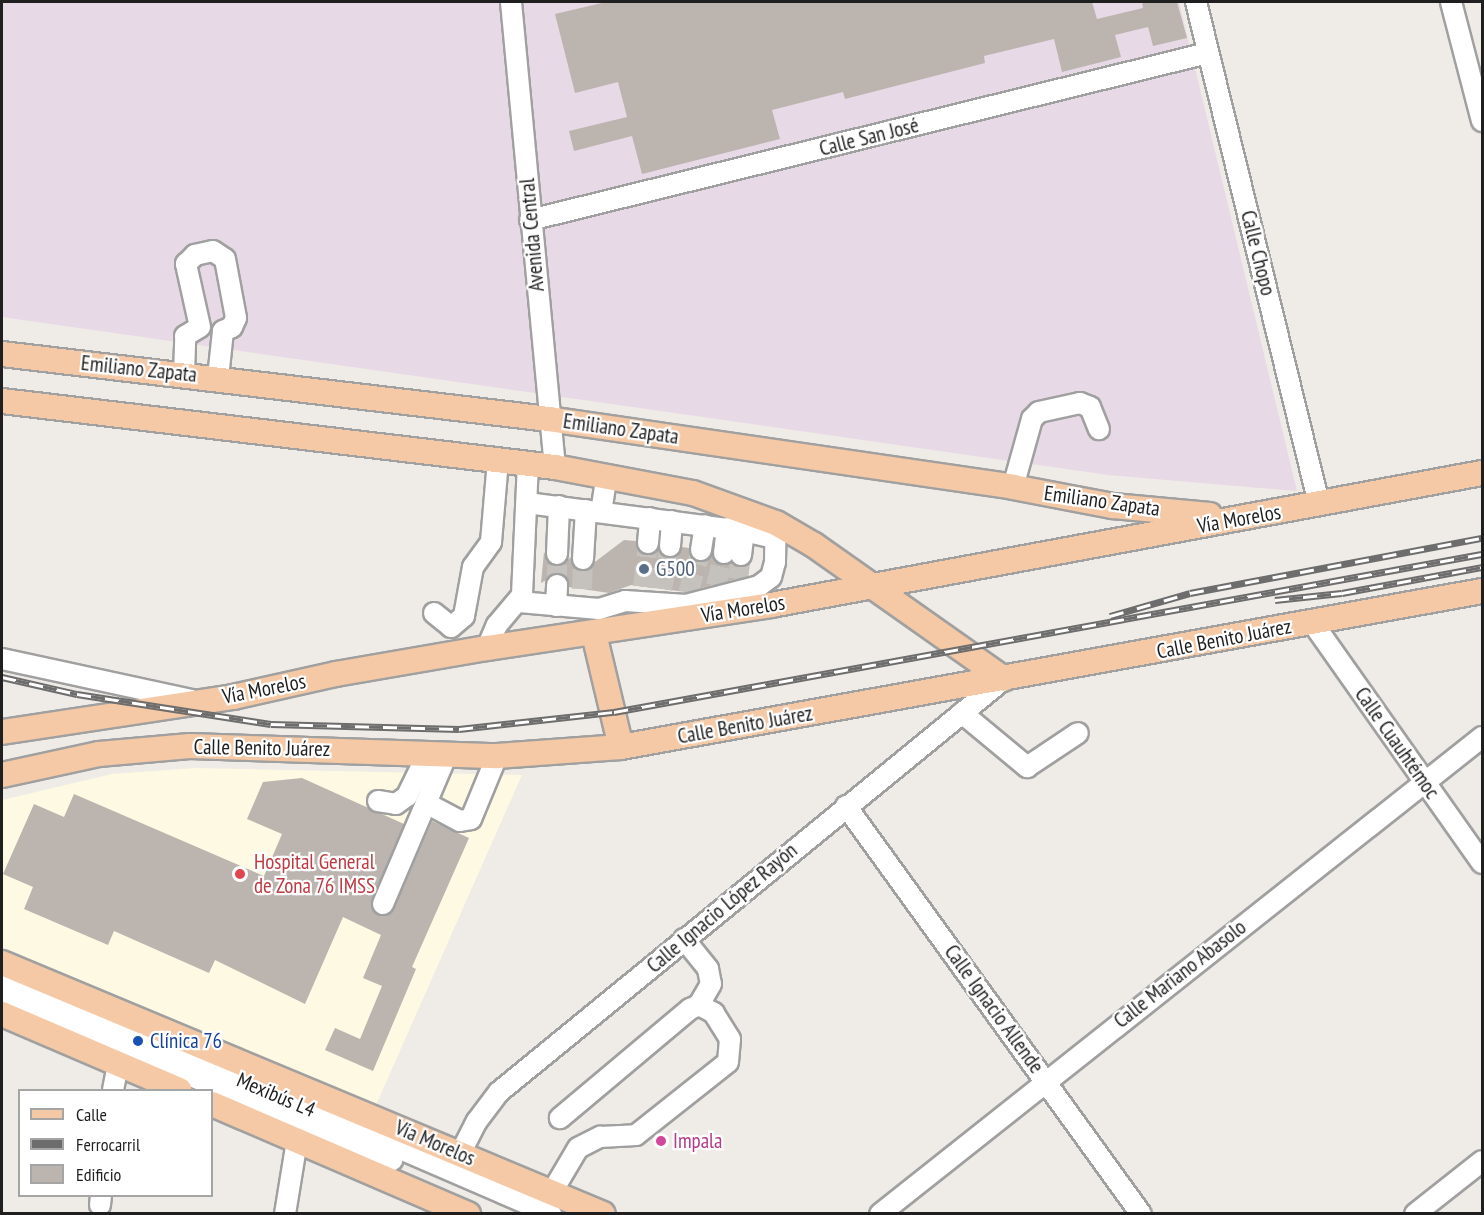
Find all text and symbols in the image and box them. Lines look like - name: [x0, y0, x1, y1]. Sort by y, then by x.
- street label: Calle San José: [817, 112, 921, 162]
- street label: Avenida Central: [514, 177, 550, 293]
- street label: Calle Chopo: [1235, 208, 1281, 298]
- street label: Emiliano Zapata: [80, 350, 198, 388]
- street label: Emiliano Zapata: [561, 408, 681, 450]
- street label: Emiliano Zapata: [1042, 480, 1162, 522]
- street label: Vía Morelos: [1195, 499, 1283, 539]
- place label: G500: [656, 556, 695, 582]
- marker: G500: [637, 562, 651, 576]
- street label: Vía Morelos: [699, 590, 787, 628]
- street label: Calle Benito Juárez: [1155, 614, 1293, 664]
- street label: Vía Morelos: [220, 669, 308, 709]
- street label: Calle Cuauhtémoc: [1349, 682, 1445, 804]
- street label: Calle Benito Juárez: [676, 701, 814, 749]
- street label: Calle Benito Juárez: [194, 734, 330, 762]
- street label: Calle Ignacio López Rayón: [642, 838, 802, 978]
- place label: Hospital General de Zona 76 IMSS: [254, 849, 375, 899]
- marker: Hospital General de Zona 76 IMSS: [231, 865, 249, 883]
- street label: Calle Mariano Abasolo: [1109, 914, 1251, 1034]
- street label: Calle Ignacio Allende: [939, 940, 1049, 1078]
- place label: Clínica 76: [150, 1028, 222, 1054]
- marker: Clínica 76: [131, 1034, 145, 1048]
- street label: Mexibús L4: [233, 1067, 319, 1123]
- legend: [18, 1089, 213, 1197]
- text: Calle: [76, 1103, 107, 1126]
- street label: Vía Morelos: [391, 1115, 479, 1171]
- place label: Impala: [673, 1128, 722, 1154]
- text: Ferrocarril: [76, 1133, 140, 1156]
- marker: Impala: [654, 1134, 668, 1148]
- text: Edificio: [76, 1163, 121, 1186]

